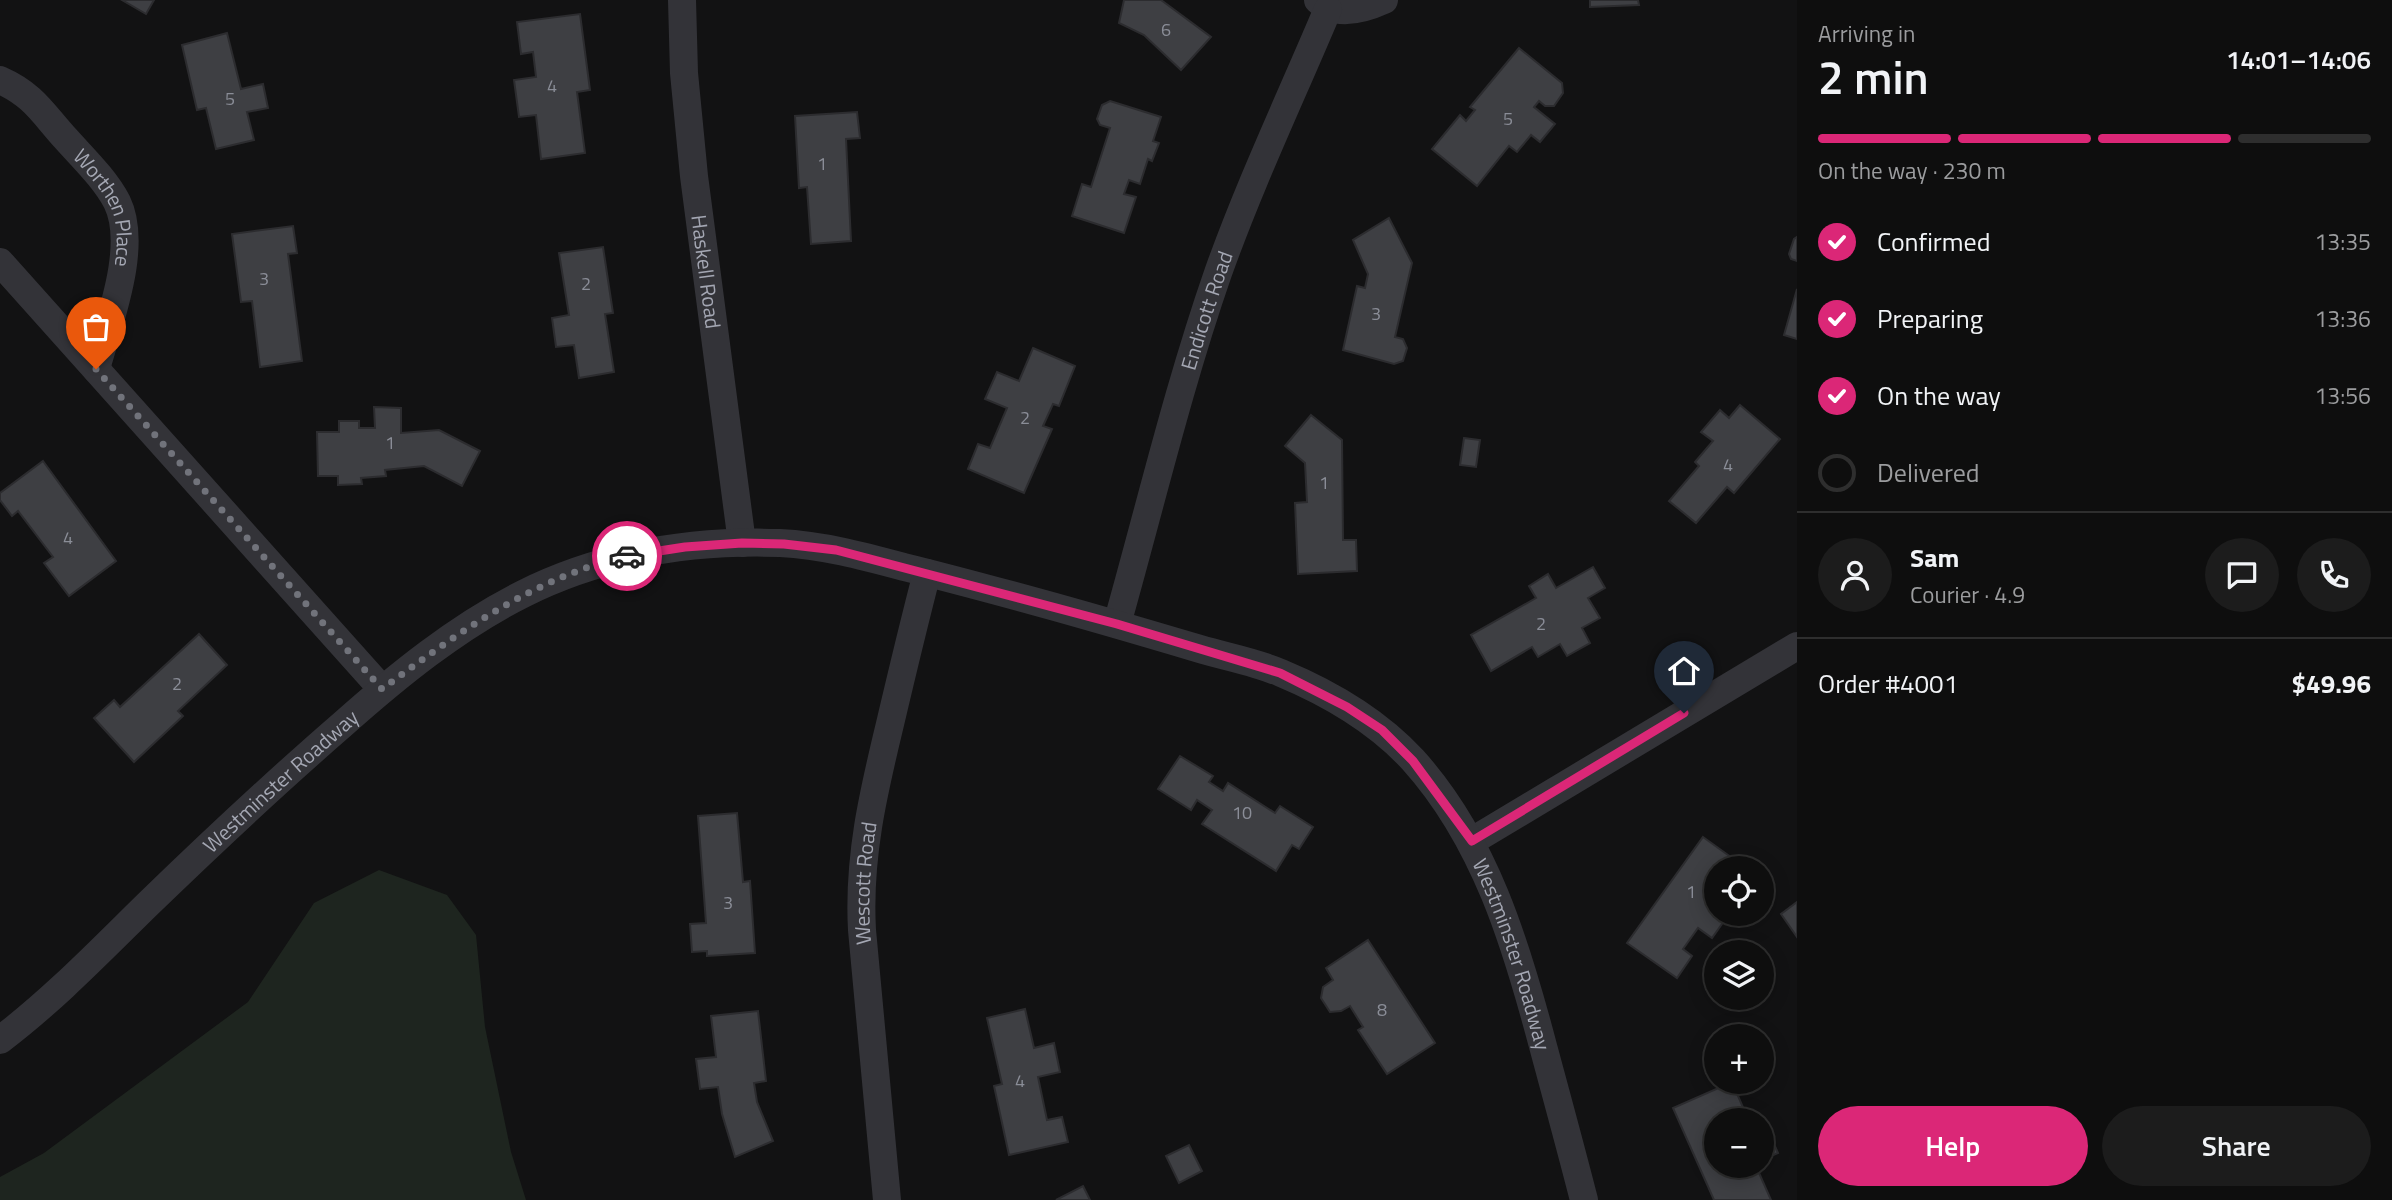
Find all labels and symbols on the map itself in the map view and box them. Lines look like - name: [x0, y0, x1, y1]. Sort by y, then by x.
- house number: 6: [1161, 16, 1171, 43]
- house number: 4: [547, 72, 557, 99]
- house number: 5: [225, 85, 235, 112]
- house number: 5: [1503, 105, 1513, 132]
- street label: Worthen Place: [66, 141, 141, 269]
- house number: 1: [817, 150, 827, 177]
- street label: Haskell Road: [683, 213, 730, 331]
- street label: Endicott Road: [1172, 246, 1241, 374]
- house number: 3: [259, 265, 269, 292]
- house number: 2: [581, 270, 591, 297]
- pin: [66, 297, 126, 369]
- house number: 3: [1371, 300, 1381, 327]
- house number: 2: [1020, 404, 1030, 431]
- house number: 1: [385, 429, 395, 456]
- house number: 4: [1723, 451, 1733, 478]
- house number: 1: [1319, 469, 1329, 496]
- courier: [592, 521, 662, 591]
- house number: 4: [63, 524, 73, 551]
- house number: 2: [1536, 610, 1546, 637]
- pin: [1654, 641, 1714, 713]
- house number: 2: [172, 670, 182, 697]
- street label: Westminster Roadway: [195, 702, 365, 860]
- house number: 10: [1232, 799, 1252, 826]
- street label: Wescott Road: [845, 819, 885, 946]
- street label: Westminster Roadway: [1465, 853, 1559, 1054]
- house number: 1: [1686, 878, 1696, 905]
- house number: 3: [723, 889, 733, 916]
- house number: 8: [1377, 996, 1387, 1023]
- house number: 4: [1015, 1067, 1025, 1094]

